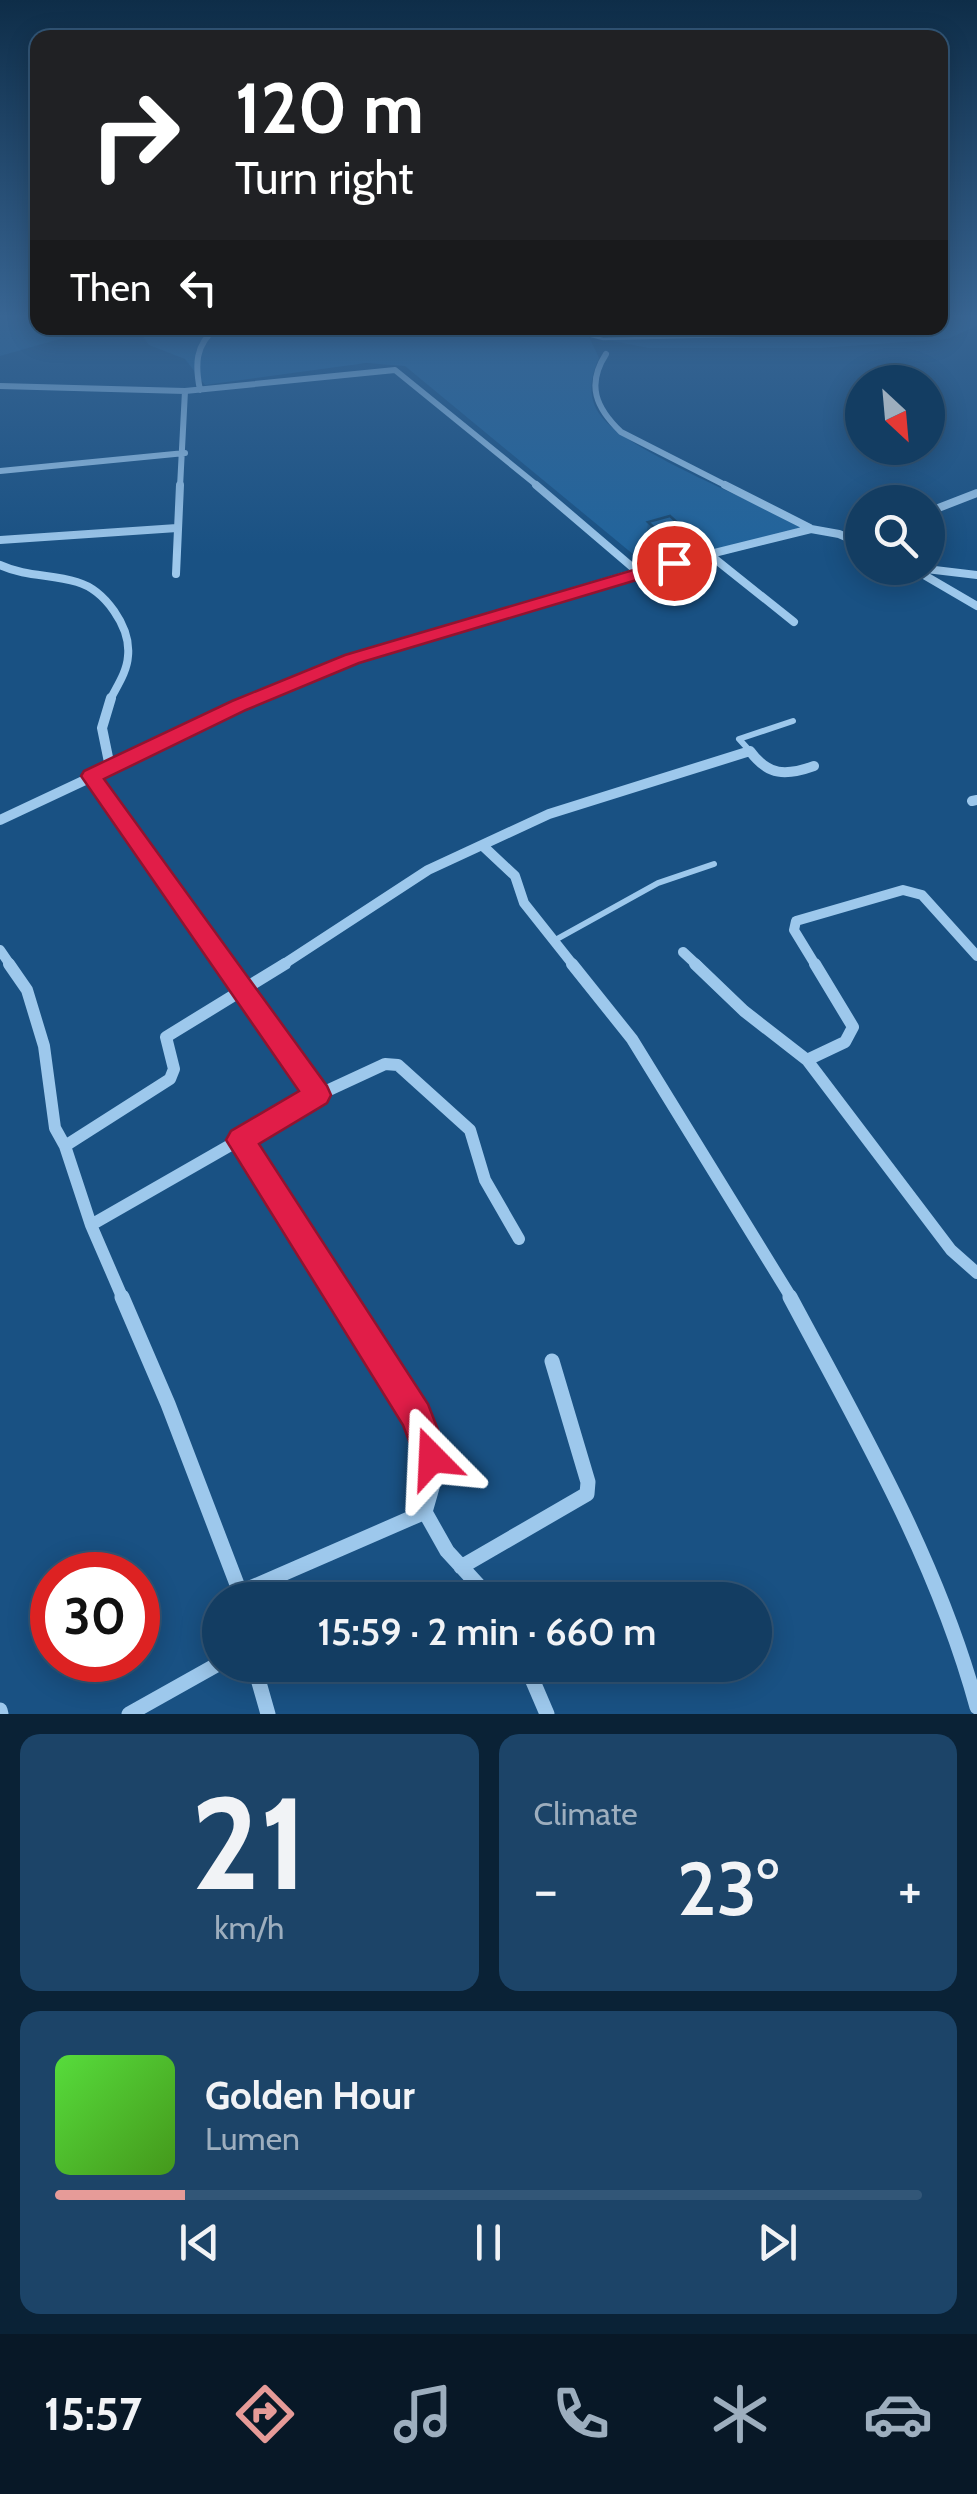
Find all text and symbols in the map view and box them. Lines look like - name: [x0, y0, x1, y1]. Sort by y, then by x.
- text: 120 m: [235, 65, 424, 151]
- icon: right: [70, 70, 200, 200]
- text: Turn right: [235, 151, 414, 205]
- icon: left: [171, 260, 226, 315]
- text: Then: [70, 264, 151, 311]
- north arrow: [845, 365, 945, 465]
- map controls: [845, 365, 945, 585]
- button: search: [845, 485, 945, 585]
- pin: [632, 521, 717, 606]
- icon: arrive: [647, 536, 702, 591]
- position arrow: [380, 1406, 484, 1510]
- speed limit sign: 30: [30, 1552, 160, 1682]
- text: 15:59 · 2 min · 660 m: [318, 1608, 656, 1655]
- text: 21: [191, 1764, 308, 1922]
- text: Climate: [534, 1794, 638, 1833]
- text: 23°: [677, 1843, 779, 1934]
- text: −: [534, 1856, 558, 1923]
- text: +: [898, 1856, 922, 1923]
- text: km/h: [214, 1908, 284, 1947]
- text: Golden Hour: [205, 2072, 415, 2119]
- text: Lumen: [205, 2119, 300, 2158]
- icon: previous: [172, 2215, 227, 2270]
- icon: pause: [461, 2215, 516, 2270]
- icon: next: [750, 2215, 805, 2270]
- icon: directions: [230, 2379, 300, 2449]
- icon: music: [388, 2379, 458, 2449]
- icon: phone: [546, 2379, 616, 2449]
- icon: climate: [705, 2379, 775, 2449]
- icon: car: [863, 2379, 933, 2449]
- text: 15:57: [44, 2387, 142, 2441]

